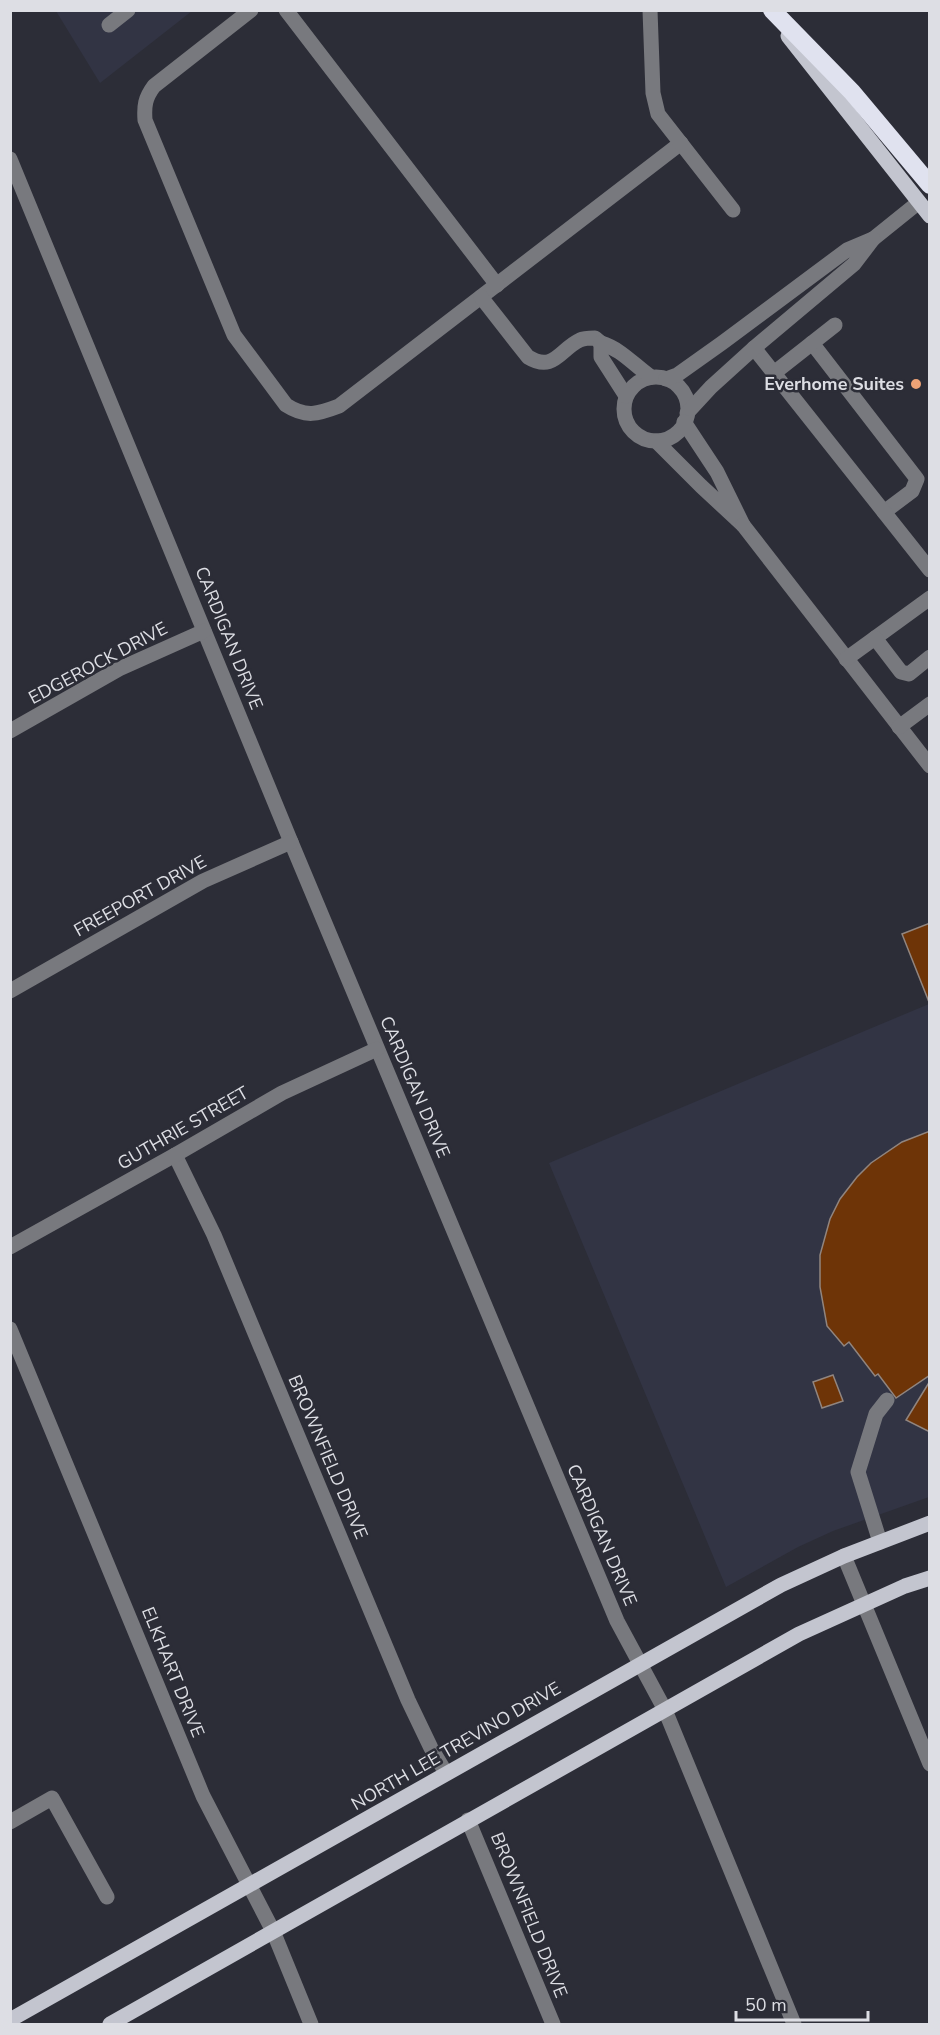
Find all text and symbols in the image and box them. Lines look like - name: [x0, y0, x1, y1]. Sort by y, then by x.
- place label: Everhome Suites: [764, 372, 904, 396]
- marker: Everhome Suites: [909, 377, 923, 391]
- street label: CARDIGAN DRIVE: [189, 563, 269, 713]
- street label: EDGEROCK DRIVE: [24, 616, 172, 710]
- street label: FREEPORT DRIVE: [69, 850, 211, 942]
- street label: CARDIGAN DRIVE: [374, 1012, 456, 1162]
- street label: GUTHRIE STREET: [113, 1081, 253, 1175]
- street label: BROWNFIELD DRIVE: [282, 1371, 374, 1543]
- street label: CARDIGAN DRIVE: [561, 1460, 643, 1610]
- street label: ELKHART DRIVE: [136, 1603, 210, 1741]
- street label: NORTH LEE TREVINO DRIVE: [347, 1676, 565, 1816]
- street label: BROWNFIELD DRIVE: [485, 1829, 573, 2001]
- scale bar: [736, 1984, 868, 2022]
- text: 50 m: [745, 1993, 787, 2017]

